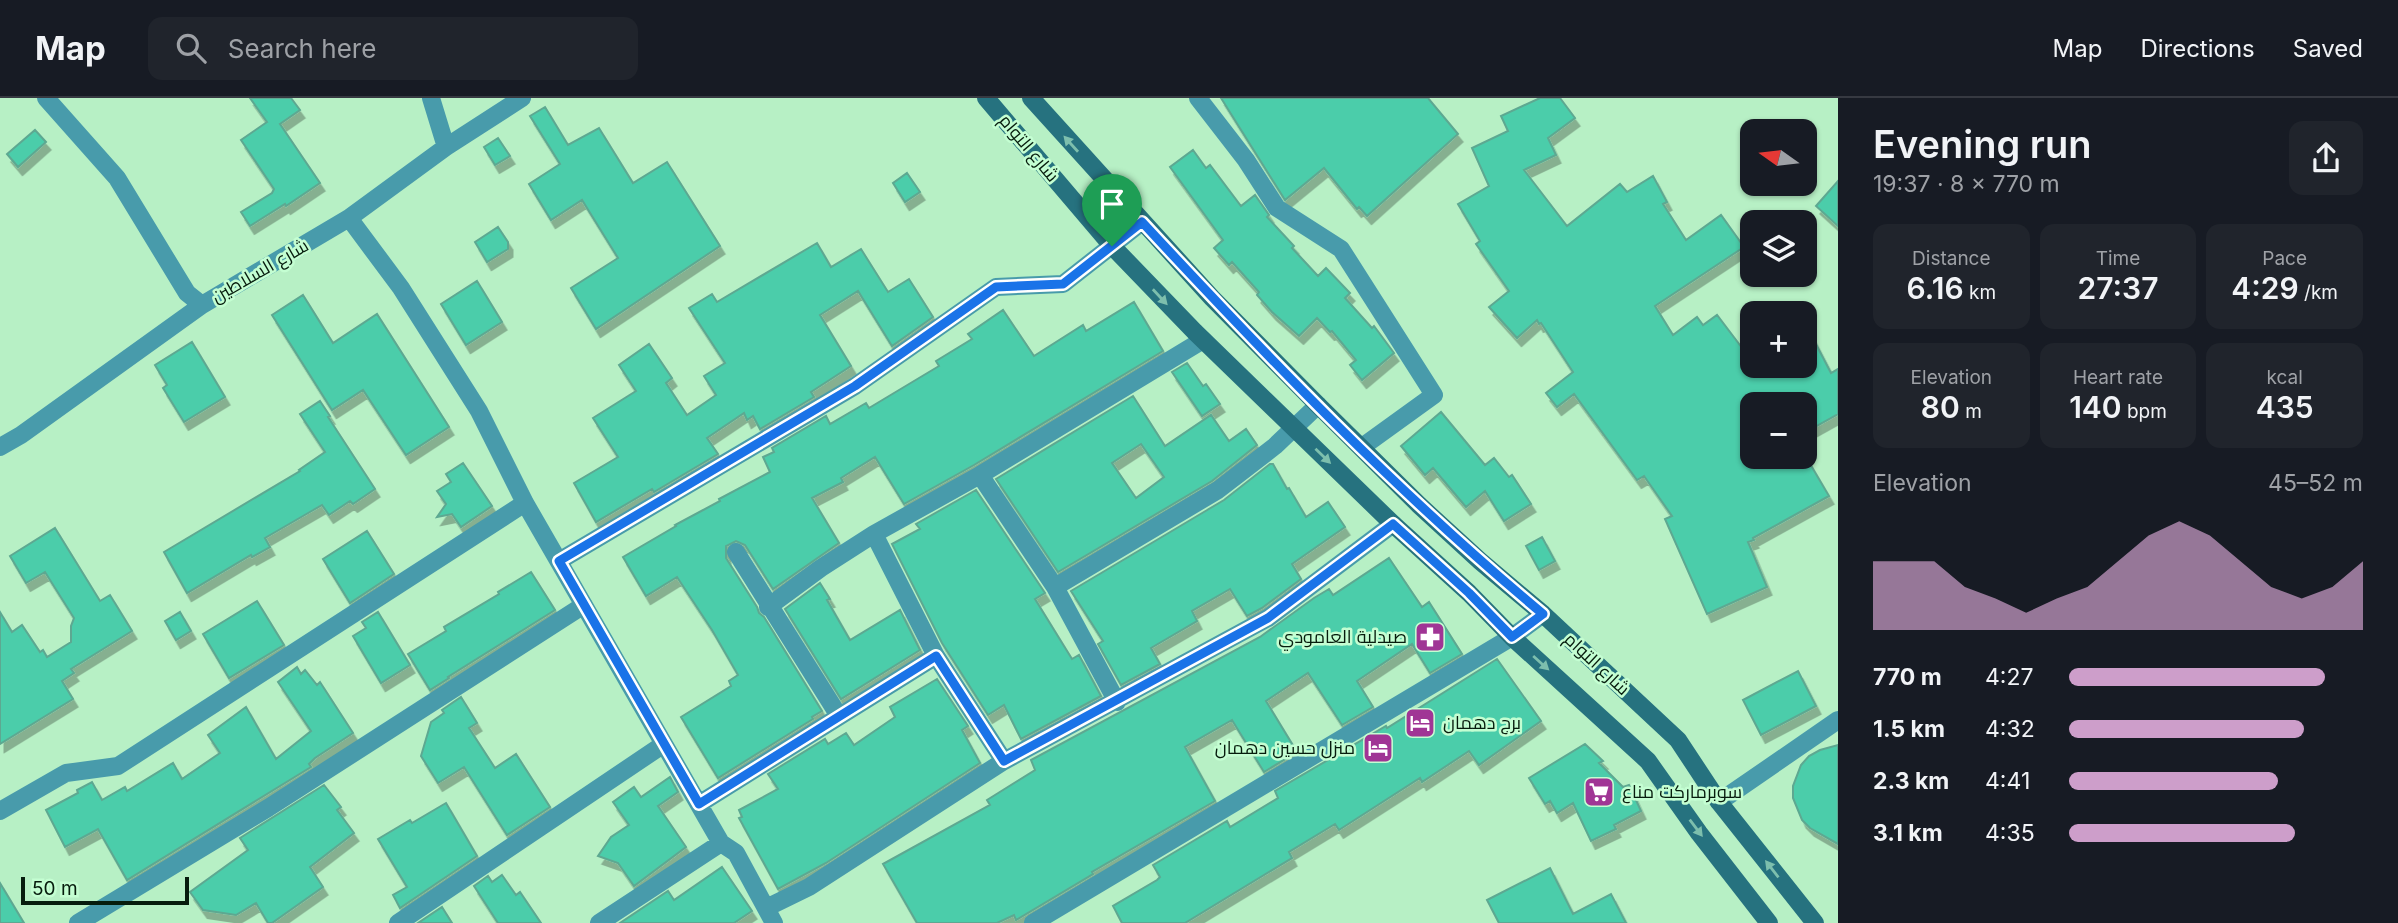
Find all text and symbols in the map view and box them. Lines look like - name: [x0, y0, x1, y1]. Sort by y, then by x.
- search box: [148, 17, 638, 80]
- text: Map: [35, 28, 106, 68]
- icon: search: [172, 29, 210, 67]
- text: Search here: [228, 33, 376, 64]
- text: Map: [2053, 34, 2102, 63]
- text: Directions: [2140, 34, 2255, 63]
- text: Saved: [2293, 34, 2363, 63]
- street label: شارع التوام: [994, 110, 1064, 187]
- north arrow: [1740, 119, 1816, 196]
- map controls: [1740, 119, 1817, 469]
- text: Evening run: [1873, 121, 2091, 167]
- button: share: [2289, 121, 2363, 195]
- one-way arrow: [1063, 135, 1079, 153]
- text: 19:37 · 8 × 770 m: [1873, 170, 2060, 198]
- pin: [1082, 174, 1142, 246]
- icon: arrive: [1093, 185, 1131, 223]
- button: layers: [1740, 210, 1817, 287]
- street label: شارع السلاطين: [208, 234, 313, 309]
- text: Distance: [1912, 247, 1991, 270]
- text: Time: [2096, 247, 2140, 270]
- text: Pace: [2262, 247, 2307, 270]
- text: 6.16: [1907, 270, 1964, 306]
- text: 27:37: [2078, 270, 2158, 306]
- text: 4:29: [2231, 270, 2299, 306]
- text: km: [1964, 281, 1996, 304]
- text: /km: [2299, 281, 2338, 304]
- one-way arrow: [1152, 288, 1168, 305]
- button: +: [1740, 301, 1817, 378]
- text: Elevation: [1911, 366, 1992, 389]
- text: Heart rate: [2073, 366, 2163, 389]
- text: kcal: [2267, 366, 2303, 389]
- text: 80: [1921, 389, 1960, 425]
- text: 140: [2069, 389, 2122, 425]
- text: 435: [2256, 389, 2314, 425]
- button: −: [1740, 392, 1817, 469]
- text: m: [1960, 400, 1982, 423]
- text: bpm: [2122, 400, 2167, 423]
- one-way arrow: [1314, 447, 1331, 463]
- text: Elevation: [1873, 469, 1972, 497]
- text: 45–52 m: [2268, 469, 2363, 497]
- pharmacy icon: صيدلية العامودي: [1413, 620, 1447, 654]
- place label: صيدلية العامودي: [1278, 626, 1407, 651]
- street label: شارع التوام: [1559, 628, 1634, 701]
- one-way arrow: [1532, 655, 1549, 671]
- text: 770 m: [1873, 663, 1942, 691]
- text: 4:27: [1985, 663, 2034, 691]
- hotel icon: برج دهمان: [1403, 706, 1437, 740]
- place label: برج دهمان: [1443, 712, 1521, 735]
- text: 1.5 km: [1873, 715, 1945, 743]
- text: 4:32: [1985, 715, 2035, 743]
- hotel icon: منزل حسين دهمان: [1361, 731, 1395, 765]
- place label: منزل حسين دهمان: [1215, 737, 1355, 759]
- text: 2.3 km: [1873, 767, 1949, 795]
- text: 4:41: [1985, 767, 2030, 795]
- supermarket icon: سوبرماركت مناع: [1582, 775, 1616, 809]
- place label: سوبرماركت مناع: [1622, 781, 1742, 804]
- one-way arrow: [1689, 819, 1703, 837]
- text: 3.1 km: [1873, 819, 1943, 847]
- text: 4:35: [1985, 819, 2035, 847]
- one-way arrow: [1765, 861, 1780, 879]
- scale bar: [21, 874, 189, 906]
- text: 50 m: [32, 877, 78, 900]

